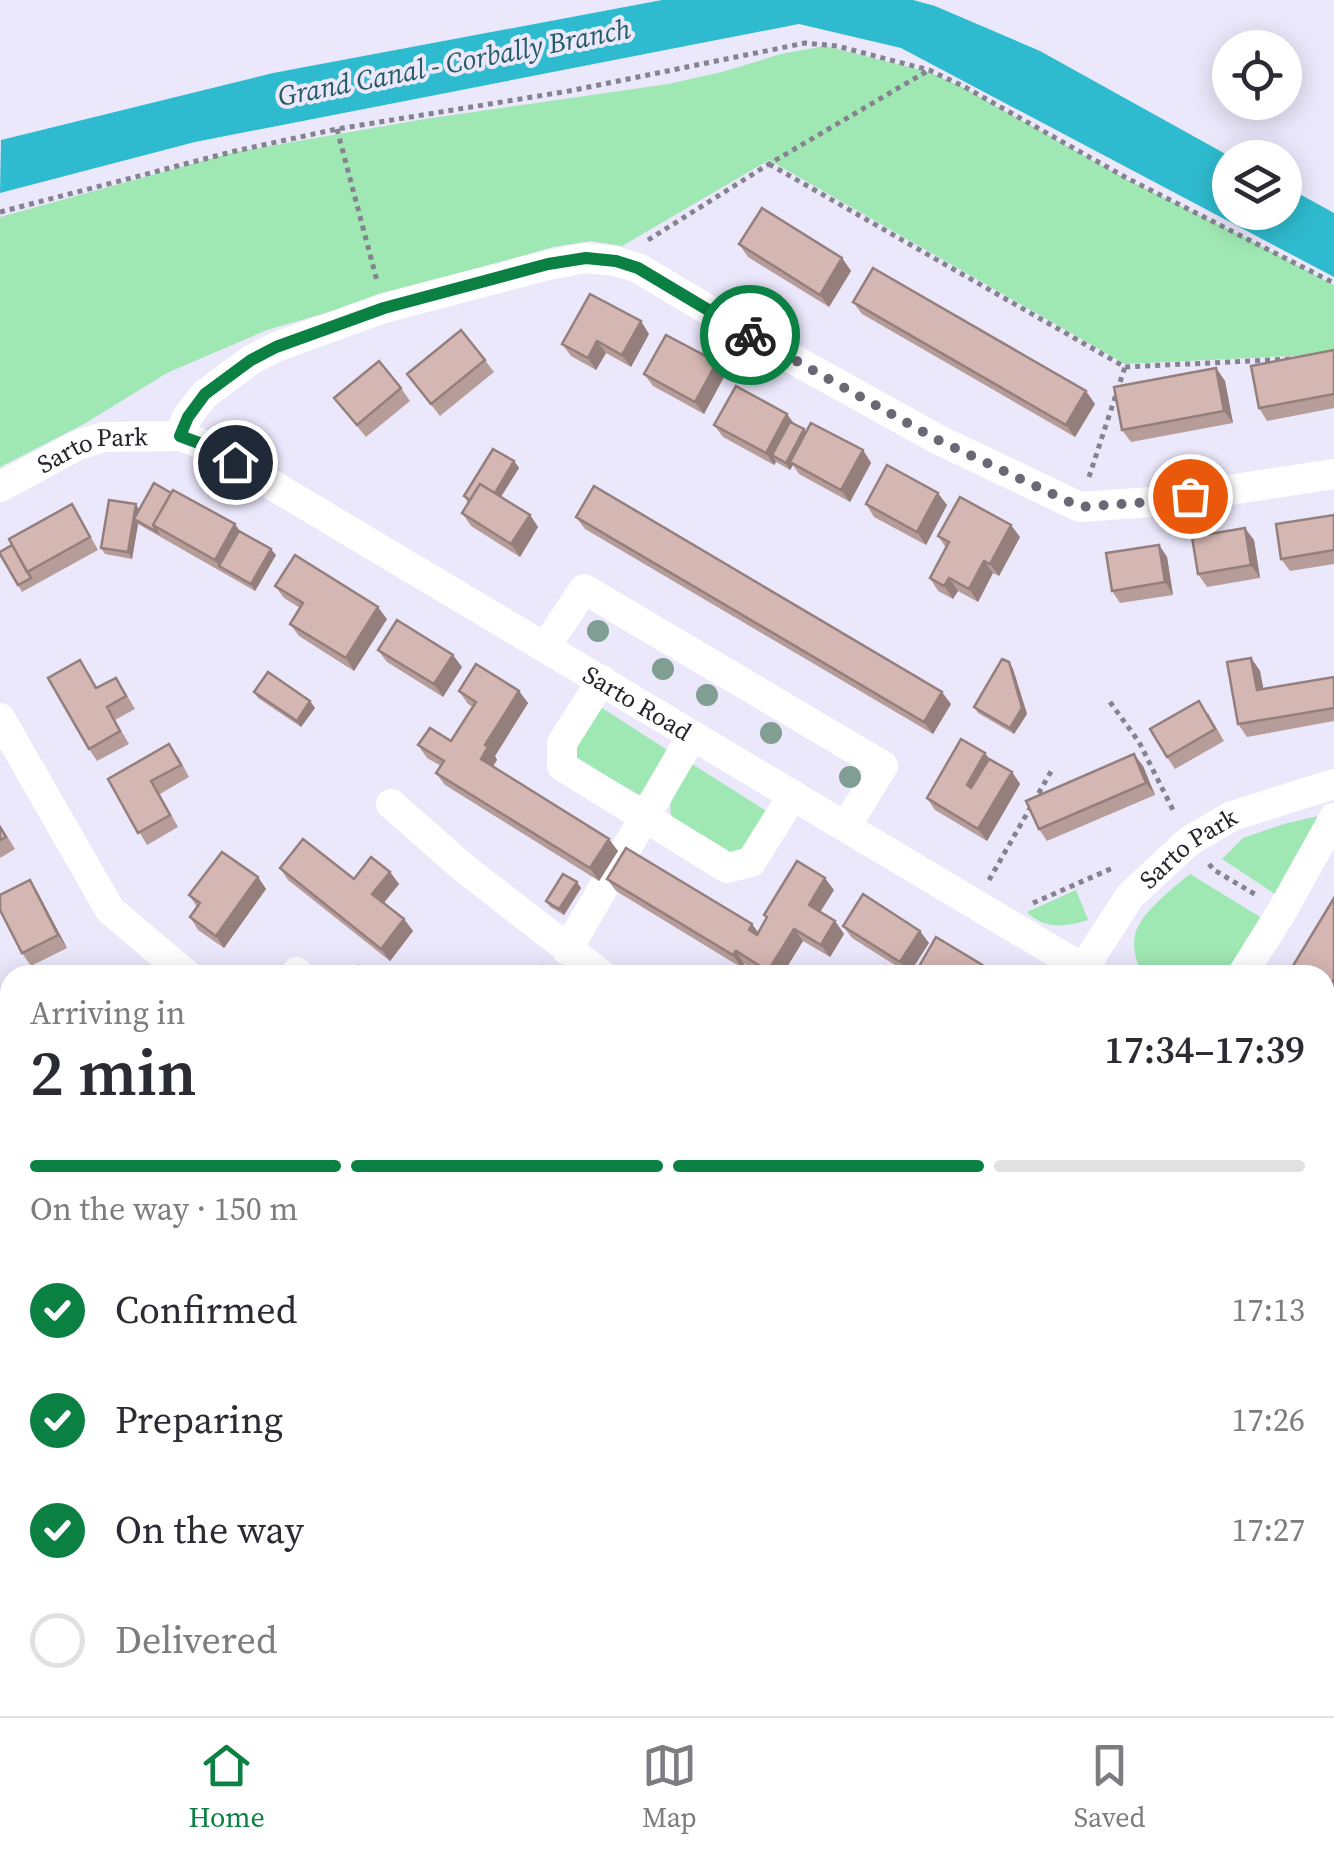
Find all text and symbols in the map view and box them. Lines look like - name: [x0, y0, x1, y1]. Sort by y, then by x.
- water label: Grand Canal - Corbally Branch: [274, 9, 634, 115]
- map controls: [1212, 30, 1302, 230]
- button: locate: [1212, 30, 1302, 120]
- button: layers: [1212, 140, 1302, 230]
- courier: [700, 285, 800, 385]
- icon: bike: [723, 308, 778, 363]
- street label: Sarto Park: [31, 419, 148, 481]
- pin: [193, 420, 278, 505]
- icon: home: [208, 435, 263, 490]
- pin: [1148, 454, 1233, 539]
- icon: bag: [1163, 469, 1218, 524]
- street label: Sarto Road: [577, 657, 698, 748]
- street label: Sarto Park: [1132, 799, 1244, 896]
- text: Arriving in: [30, 991, 185, 1035]
- text: 17:34–17:39: [1104, 1024, 1305, 1076]
- text: 2 min: [30, 1028, 197, 1117]
- text: On the way · 150 m: [30, 1187, 298, 1231]
- icon: check: [30, 1283, 85, 1338]
- text: Confirmed: [115, 1284, 297, 1336]
- text: 17:13: [1231, 1288, 1305, 1332]
- icon: check: [30, 1393, 85, 1448]
- text: Preparing: [115, 1394, 283, 1446]
- text: 17:26: [1231, 1398, 1305, 1442]
- icon: check: [30, 1503, 85, 1558]
- text: On the way: [115, 1504, 304, 1556]
- text: 17:27: [1231, 1508, 1305, 1552]
- text: Delivered: [115, 1614, 278, 1666]
- tab: Home: [188, 1738, 265, 1836]
- tab: Map: [642, 1738, 697, 1836]
- tab: Saved: [1074, 1738, 1146, 1836]

